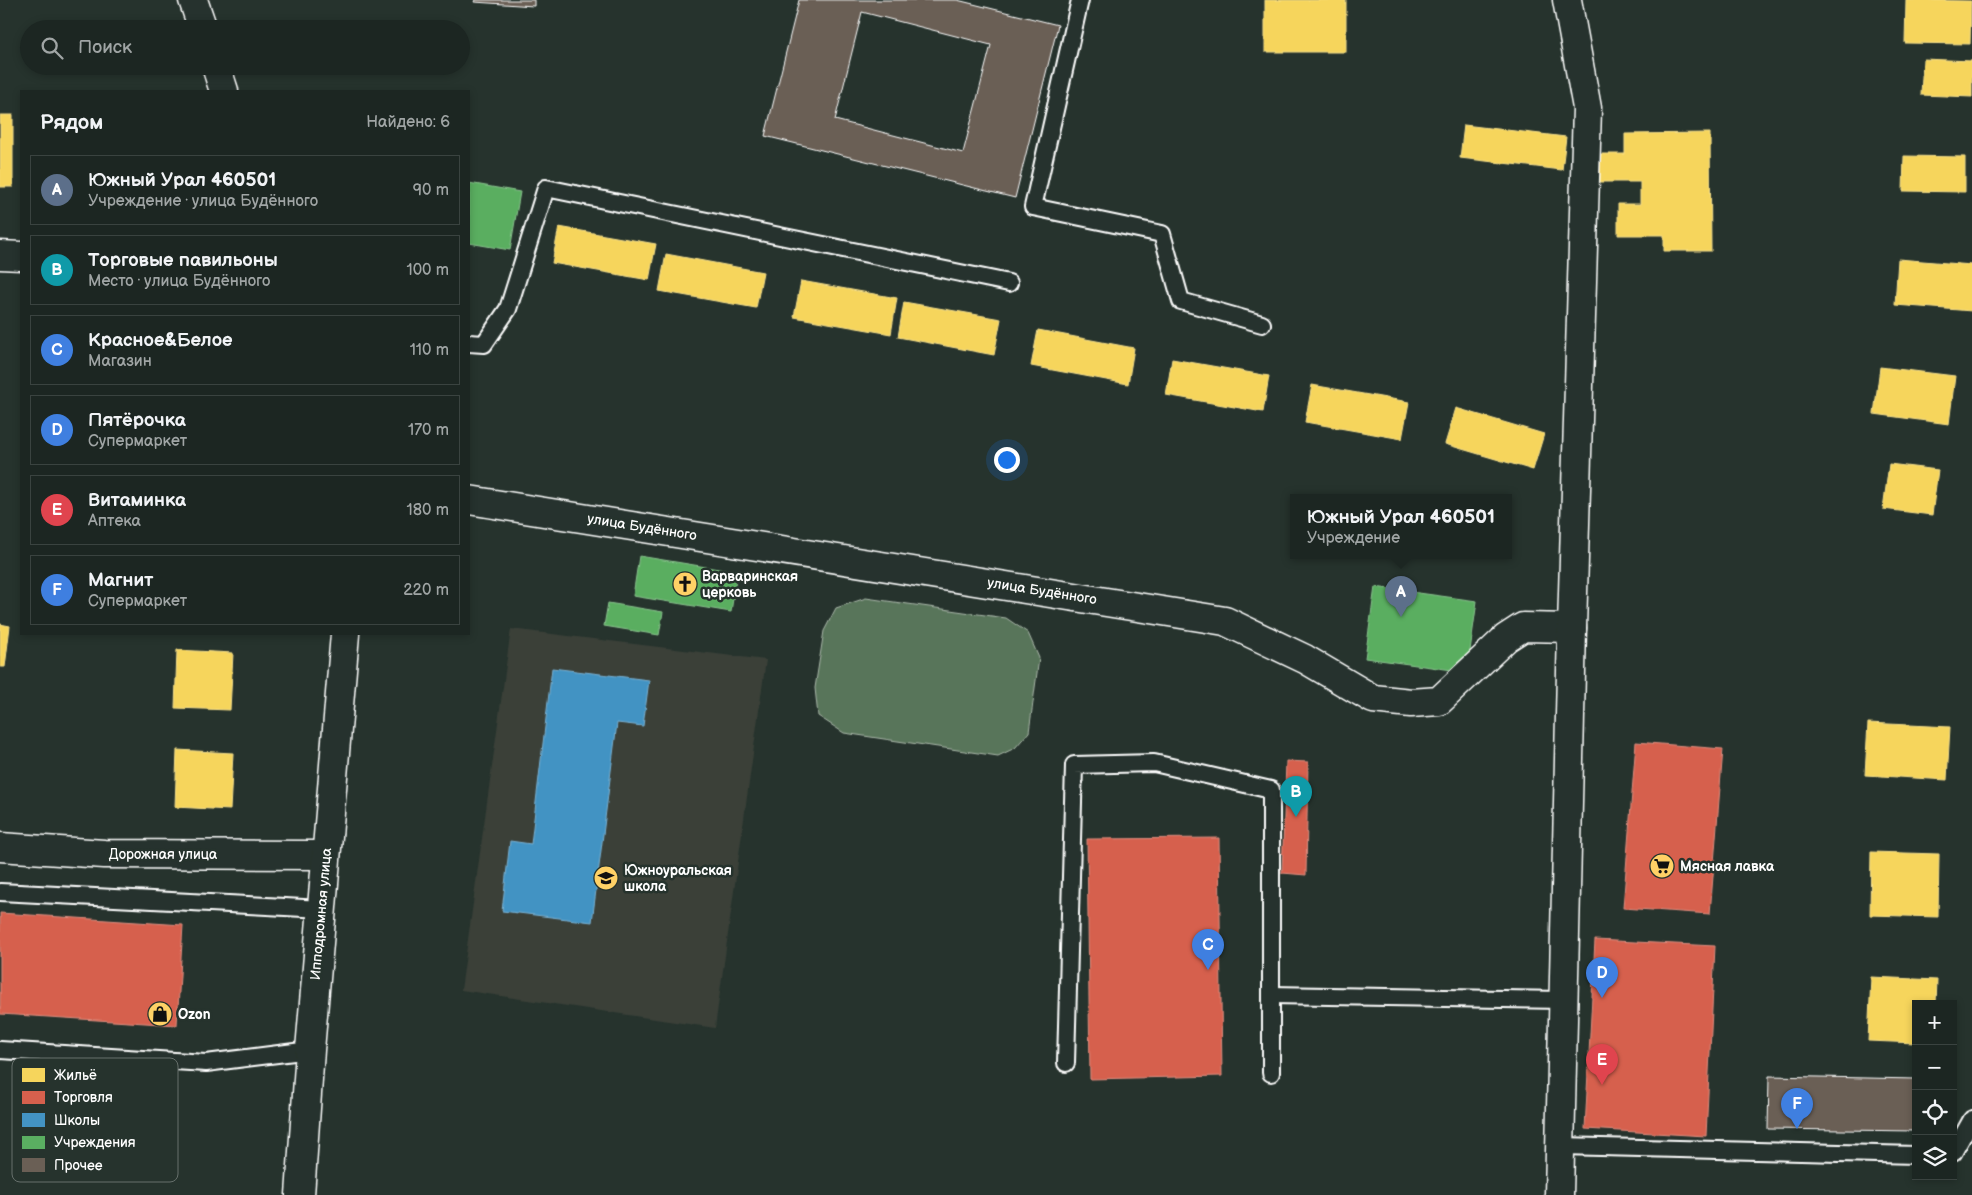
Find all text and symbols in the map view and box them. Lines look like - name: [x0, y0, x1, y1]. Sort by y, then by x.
- search box: [20, 20, 470, 75]
- icon: search: [38, 34, 66, 62]
- text: Поиск: [78, 36, 132, 59]
- text: Рядом: [40, 110, 103, 135]
- text: Найдено: 6: [366, 113, 450, 132]
- text: Южный Урал 460501: [88, 169, 276, 192]
- text: A: [52, 181, 62, 200]
- text: 90 m: [413, 181, 449, 200]
- text: Учреждение · улица Будённого: [88, 192, 318, 211]
- text: Торговые павильоны: [88, 249, 278, 272]
- text: B: [51, 261, 63, 280]
- text: 100 m: [406, 261, 449, 280]
- text: Место · улица Будённого: [88, 272, 270, 291]
- text: Красное&Белое: [88, 329, 233, 352]
- text: C: [51, 341, 63, 360]
- text: 110 m: [410, 341, 449, 360]
- text: Магазин: [88, 352, 152, 371]
- text: Пятёрочка: [88, 409, 186, 432]
- text: D: [51, 421, 63, 440]
- text: 170 m: [408, 421, 449, 440]
- text: Супермаркет: [88, 432, 187, 451]
- your location: [994, 447, 1020, 473]
- text: Витаминка: [88, 489, 186, 512]
- popup: [1290, 494, 1512, 559]
- text: E: [52, 501, 62, 520]
- text: 180 m: [407, 501, 449, 520]
- text: Южный Урал 460501: [1307, 506, 1495, 529]
- street label: улица Будённого: [586, 510, 698, 544]
- text: Аптека: [88, 512, 141, 531]
- text: Учреждение: [1307, 529, 1400, 548]
- place label: Варваринская церковь: [702, 568, 798, 601]
- text: Магнит: [88, 569, 153, 592]
- church icon: Варваринская церковь: [672, 571, 698, 597]
- street label: улица Будённого: [986, 574, 1098, 608]
- pin: A: [1385, 576, 1417, 617]
- text: F: [52, 581, 62, 600]
- text: 220 m: [403, 581, 449, 600]
- text: Супермаркет: [88, 592, 187, 611]
- pin: B: [1280, 776, 1312, 817]
- street label: Дорожная улица: [109, 846, 218, 863]
- street label: Ипподромная улица: [307, 846, 335, 981]
- supermarket icon: Мясная лавка: [1649, 853, 1675, 879]
- place label: Мясная лавка: [1680, 858, 1775, 875]
- place label: Южноуральская школа: [624, 862, 732, 895]
- school or university icon: Южноуральская школа: [593, 865, 619, 891]
- pin: C: [1192, 929, 1224, 970]
- pin: D: [1586, 957, 1618, 998]
- map controls: [1912, 1000, 1957, 1180]
- button: +: [1912, 1000, 1957, 1045]
- shop icon: Ozon: [147, 1001, 173, 1027]
- place label: Ozon: [178, 1006, 211, 1023]
- pin: E: [1586, 1044, 1618, 1085]
- button: −: [1912, 1045, 1957, 1090]
- legend: [12, 1058, 178, 1182]
- text: Жильё: [54, 1067, 97, 1084]
- pin: F: [1781, 1088, 1813, 1129]
- text: Торговля: [54, 1089, 113, 1106]
- button: locate: [1912, 1090, 1957, 1135]
- text: Школы: [54, 1112, 100, 1129]
- text: Учреждения: [54, 1134, 136, 1151]
- button: layers: [1912, 1135, 1957, 1180]
- text: Прочее: [54, 1157, 103, 1174]

